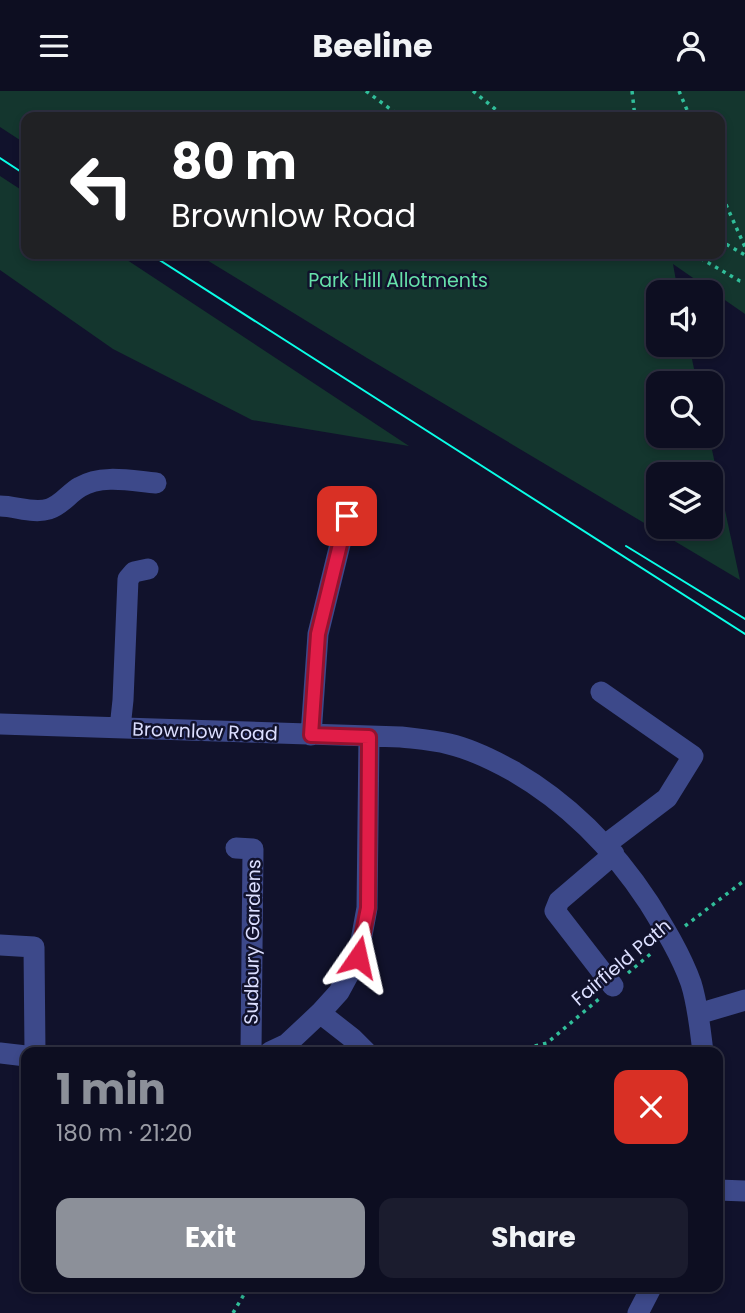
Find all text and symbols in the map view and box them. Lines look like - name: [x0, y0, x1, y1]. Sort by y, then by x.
- text: Beeline: [312, 23, 433, 68]
- icon: menu: [35, 27, 73, 65]
- icon: person: [672, 27, 710, 65]
- text: 80 m: [171, 128, 297, 196]
- icon: left: [56, 140, 147, 231]
- text: Brownlow Road: [171, 193, 416, 238]
- park label: Park Hill Allotments: [308, 267, 488, 294]
- map controls: [646, 280, 723, 539]
- button: sound: [646, 280, 723, 357]
- button: search: [646, 371, 723, 448]
- button: layers: [646, 462, 723, 539]
- pin: [317, 486, 377, 546]
- icon: arrive: [328, 497, 366, 535]
- street label: Brownlow Road: [132, 715, 278, 748]
- street label: Sudbury Gardens: [238, 859, 267, 1025]
- street label: Fairfield Path: [566, 913, 677, 1012]
- position arrow: [321, 920, 395, 994]
- text: 1 min: [56, 1060, 166, 1119]
- button: close: [614, 1070, 688, 1144]
- text: 180 m · 21:20: [56, 1117, 192, 1149]
- button: Exit: [56, 1198, 365, 1278]
- button: Share: [379, 1198, 688, 1278]

